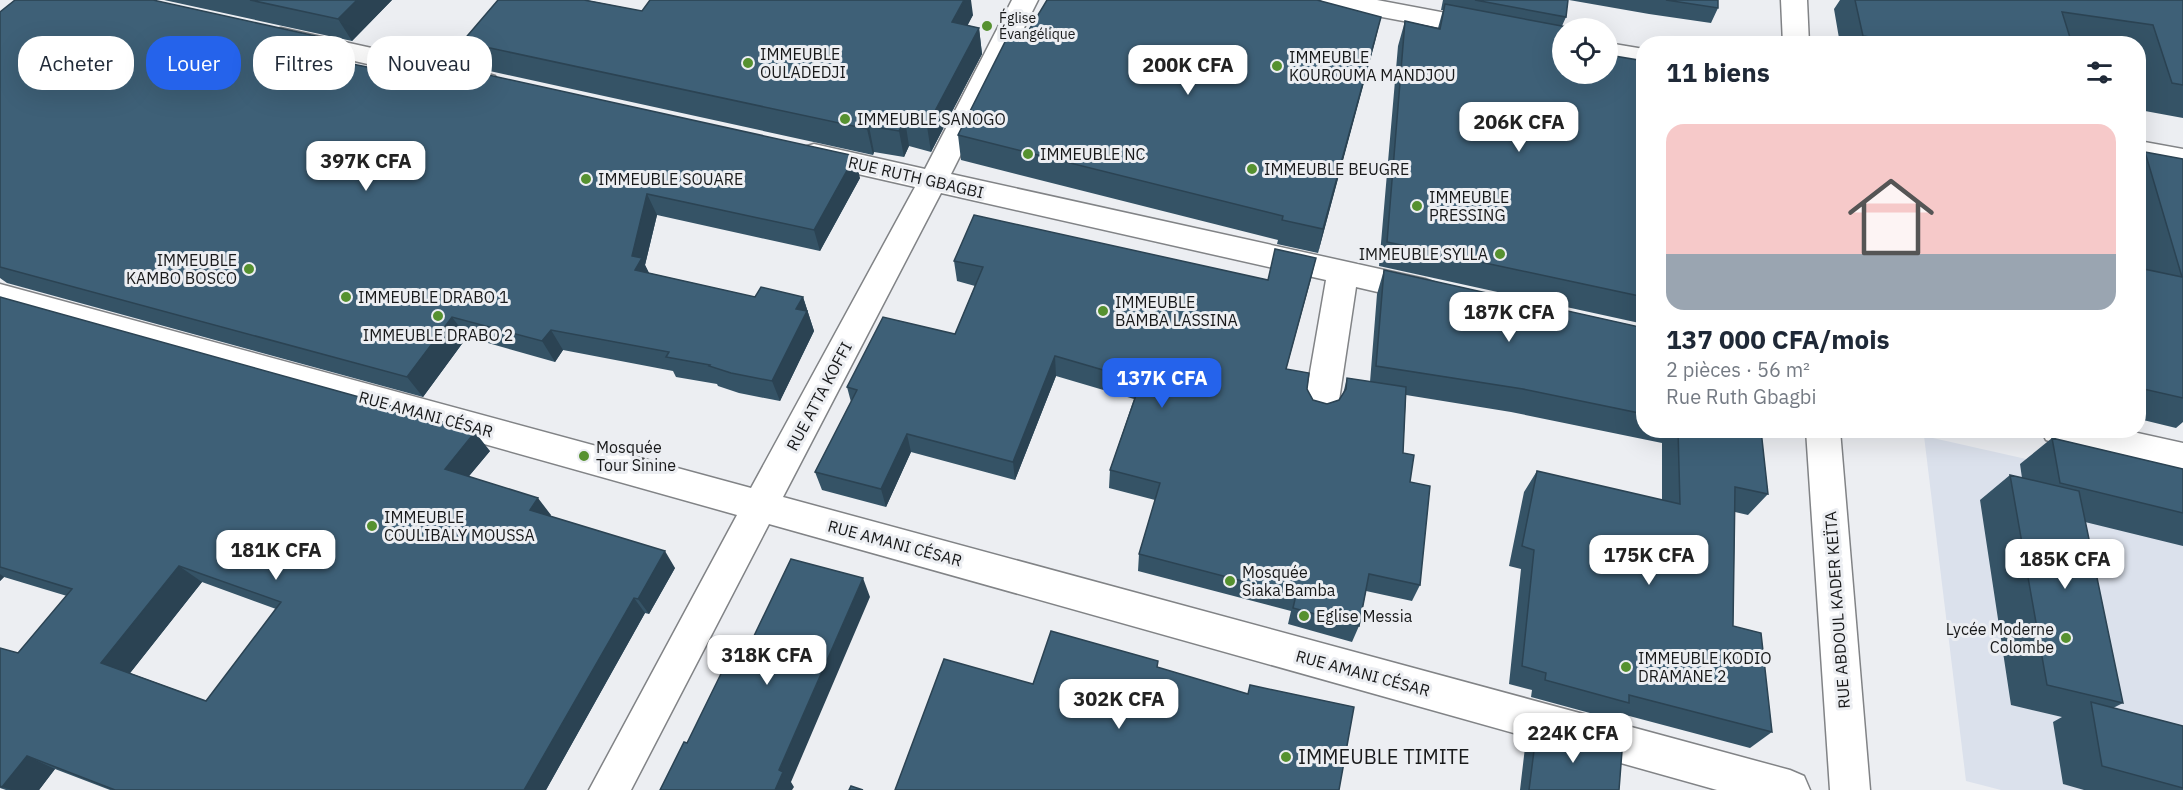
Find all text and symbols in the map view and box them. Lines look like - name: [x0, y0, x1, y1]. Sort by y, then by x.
- place label: Église Évangélique: [999, 8, 1076, 43]
- map controls: [1552, 18, 1618, 84]
- button: locate: [1552, 18, 1618, 84]
- marker: Église Évangélique: [980, 19, 994, 33]
- chip: Acheter: [18, 36, 134, 90]
- chip: Louer: [146, 36, 241, 90]
- chip: Filtres: [253, 36, 355, 90]
- chip: Nouveau: [367, 36, 492, 90]
- place label: IMMEUBLE OULADEDJI: [760, 44, 846, 82]
- pin: 200K CFA: [1126, 45, 1250, 96]
- place label: IMMEUBLE KOUROUMA MANDJOU: [1289, 47, 1456, 85]
- text: 200K CFA: [1142, 51, 1234, 78]
- text: 11 biens: [1666, 55, 1770, 89]
- marker: IMMEUBLE OULADEDJI: [741, 56, 755, 70]
- icon: filters: [2083, 56, 2116, 89]
- marker: IMMEUBLE KOUROUMA MANDJOU: [1270, 59, 1284, 73]
- pin: 206K CFA: [1457, 102, 1581, 153]
- text: 206K CFA: [1473, 108, 1565, 135]
- place label: IMMEUBLE SANOGO: [857, 109, 1006, 129]
- marker: IMMEUBLE SANOGO: [838, 112, 852, 126]
- pin: 397K CFA: [304, 141, 428, 192]
- place label: IMMEUBLE NC: [1040, 144, 1145, 164]
- text: 397K CFA: [320, 147, 412, 174]
- marker: IMMEUBLE NC: [1021, 147, 1035, 161]
- street label: RUE RUTH GBAGBI: [846, 152, 986, 202]
- place label: IMMEUBLE BEUGRE: [1264, 159, 1409, 179]
- marker: IMMEUBLE BEUGRE: [1245, 162, 1259, 176]
- icon: home: [1837, 163, 1945, 271]
- place label: IMMEUBLE SOUARE: [598, 169, 743, 189]
- marker: IMMEUBLE SOUARE: [579, 172, 593, 186]
- place label: IMMEUBLE PRESSING: [1429, 187, 1509, 225]
- marker: IMMEUBLE PRESSING: [1410, 199, 1424, 213]
- place label: IMMEUBLE SYLLA: [1359, 244, 1488, 264]
- marker: IMMEUBLE SYLLA: [1493, 247, 1507, 261]
- place label: IMMEUBLE KAMBO BOSCO: [126, 250, 237, 288]
- marker: IMMEUBLE KAMBO BOSCO: [242, 262, 256, 276]
- place label: IMMEUBLE DRABO 1: [358, 287, 509, 307]
- marker: IMMEUBLE DRABO 1: [339, 290, 353, 304]
- place label: IMMEUBLE BAMBA LASSINA: [1115, 292, 1238, 330]
- pin: 187K CFA: [1447, 292, 1571, 343]
- text: 187K CFA: [1463, 298, 1555, 325]
- marker: IMMEUBLE BAMBA LASSINA: [1096, 304, 1110, 318]
- marker: IMMEUBLE DRABO 2: [431, 309, 445, 323]
- text: 137 000 CFA/mois: [1666, 322, 1890, 356]
- place label: IMMEUBLE DRABO 2: [363, 325, 513, 345]
- street label: RUE ATTA KOFFI: [782, 338, 856, 454]
- text: 2 pièces · 56 m²: [1666, 356, 1810, 383]
- pin: 137K CFA: [1100, 358, 1224, 409]
- text: 137K CFA: [1116, 364, 1208, 391]
- text: Rue Ruth Gbagbi: [1666, 383, 1816, 410]
- street label: RUE AMANI CÉSAR: [357, 386, 496, 442]
- place label: Mosquée Tour Sinine: [596, 437, 676, 475]
- marker: Mosquée Tour Sinine: [577, 449, 591, 463]
- place label: IMMEUBLE COULIBALY MOUSSA: [384, 507, 535, 545]
- street label: RUE ABDOUL KADER KEÏTA: [1820, 511, 1854, 709]
- street label: RUE AMANI CÉSAR: [826, 515, 965, 571]
- marker: IMMEUBLE COULIBALY MOUSSA: [365, 519, 379, 533]
- pin: 181K CFA: [214, 530, 338, 581]
- pin: 175K CFA: [1587, 535, 1711, 586]
- text: 181K CFA: [230, 536, 322, 563]
- pin: 185K CFA: [2003, 539, 2127, 590]
- text: 175K CFA: [1603, 541, 1695, 568]
- text: 185K CFA: [2019, 545, 2111, 572]
- place label: Mosquée Siaka Bamba: [1242, 562, 1336, 600]
- marker: Mosquée Siaka Bamba: [1223, 574, 1237, 588]
- place label: Eglise Messia: [1316, 606, 1413, 626]
- marker: Eglise Messia: [1297, 609, 1311, 623]
- place label: Lycée Moderne Colombe: [1946, 619, 2054, 657]
- marker: Lycée Moderne Colombe: [2059, 631, 2073, 645]
- pin: 318K CFA: [705, 635, 829, 686]
- text: 318K CFA: [721, 641, 813, 668]
- street label: RUE AMANI CÉSAR: [1294, 645, 1433, 701]
- place label: IMMEUBLE KODIO DRAMANE 2: [1638, 648, 1772, 686]
- marker: IMMEUBLE KODIO DRAMANE 2: [1619, 660, 1633, 674]
- pin: 302K CFA: [1057, 679, 1181, 730]
- text: 302K CFA: [1073, 685, 1165, 712]
- pin: 224K CFA: [1511, 713, 1635, 764]
- text: 224K CFA: [1527, 719, 1619, 746]
- place label: IMMEUBLE TIMITE: [1298, 743, 1470, 770]
- marker: IMMEUBLE TIMITE: [1279, 750, 1293, 764]

